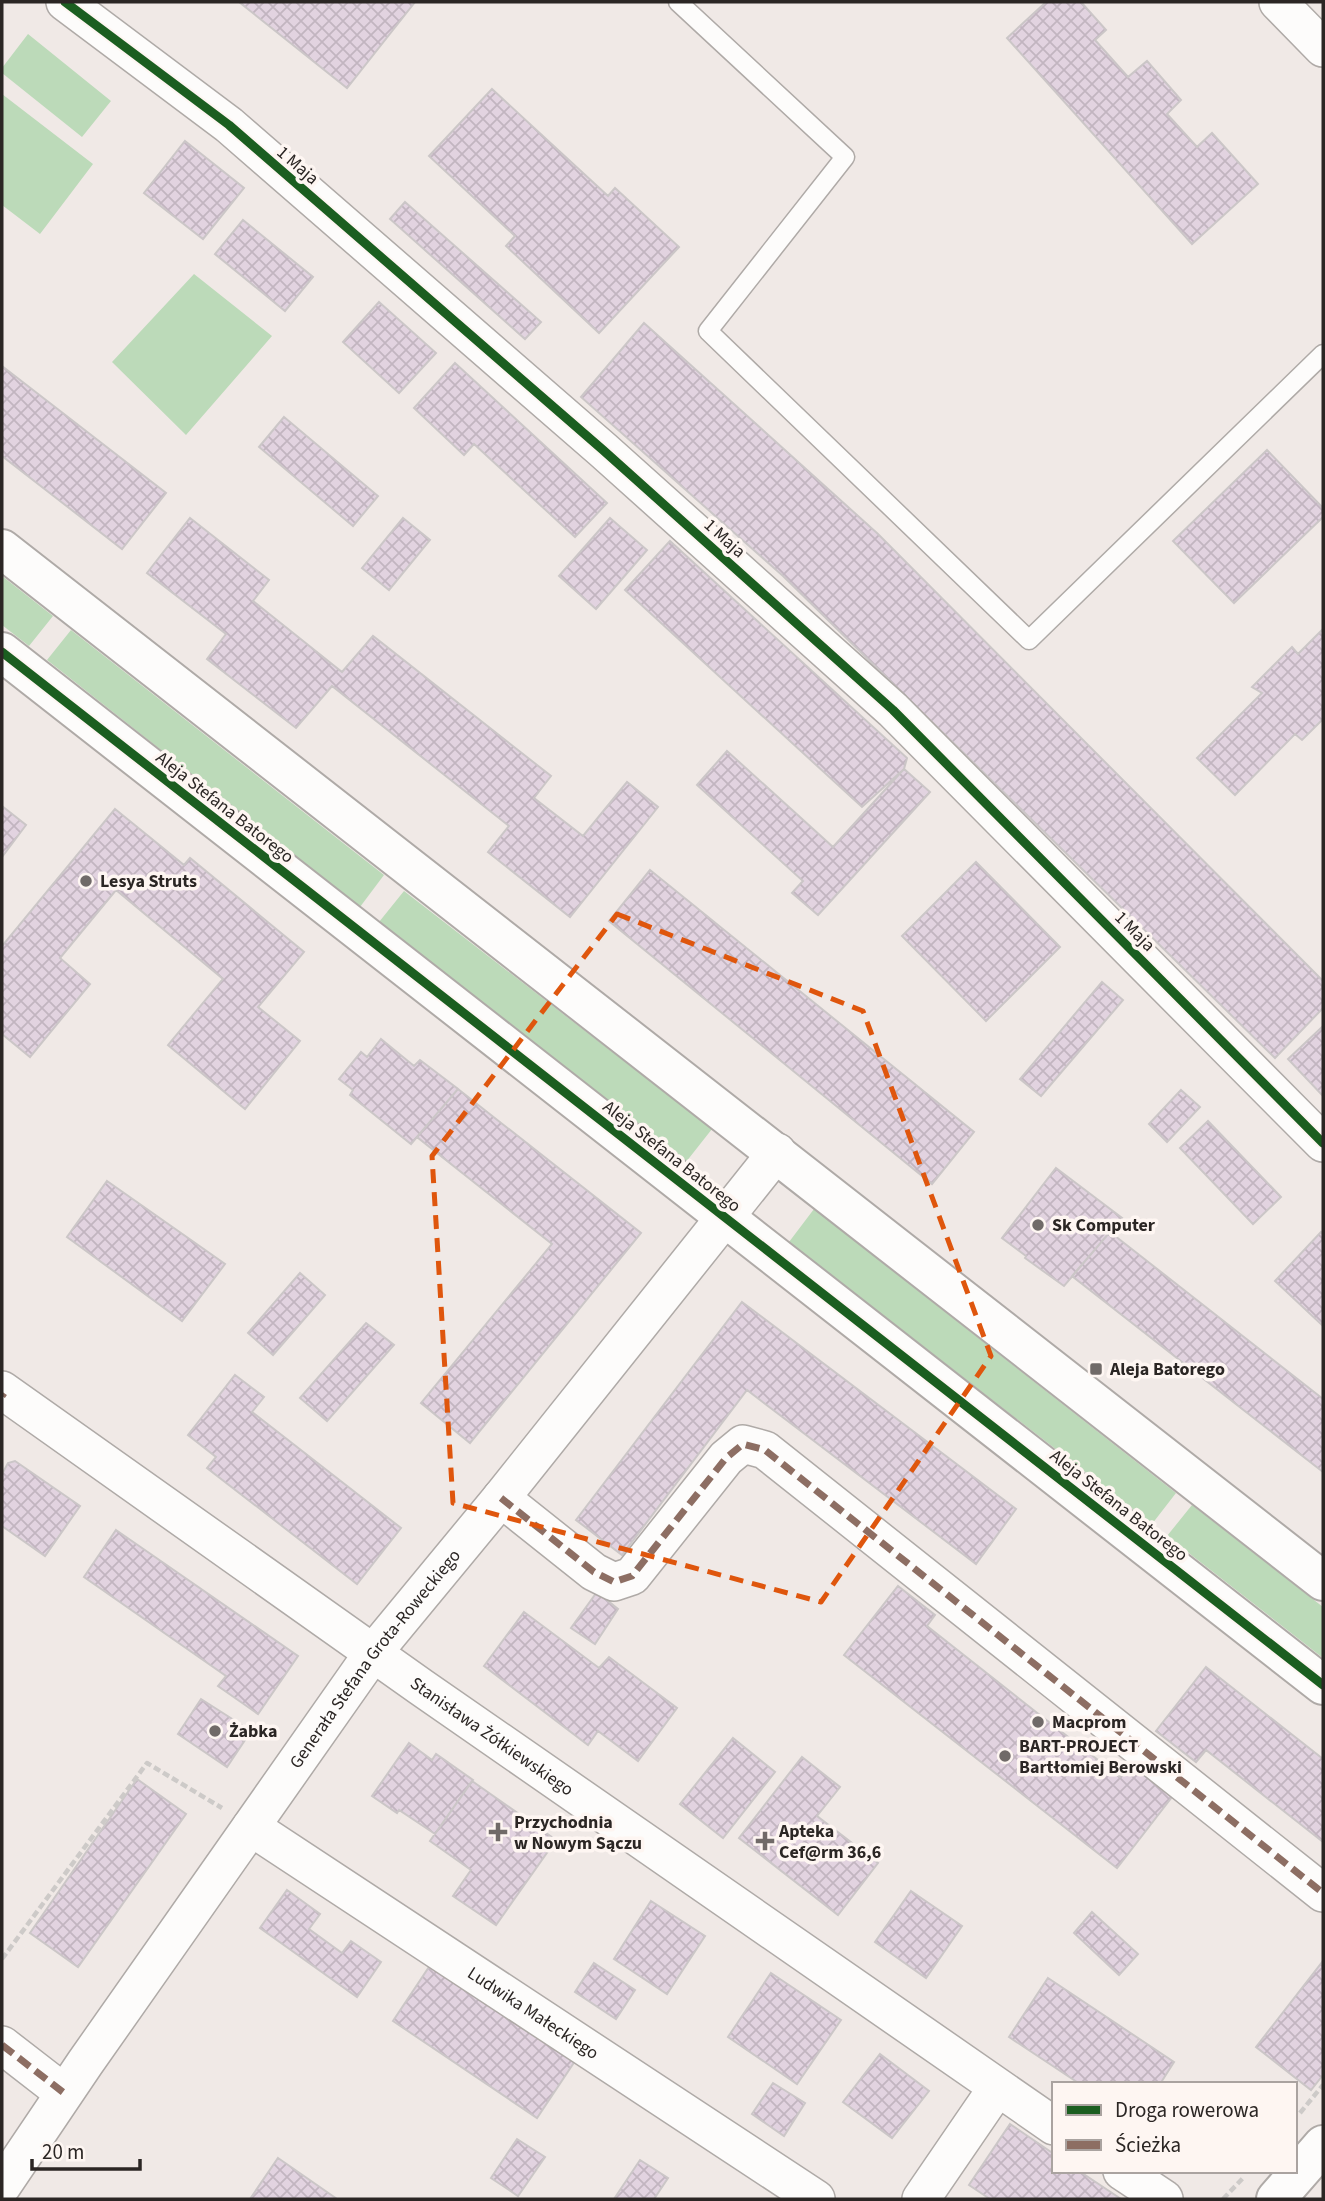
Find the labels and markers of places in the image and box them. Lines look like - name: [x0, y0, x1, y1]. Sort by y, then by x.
- place label: Lesya Struts: [100, 869, 197, 894]
- marker: Lesya Struts: [78, 873, 94, 889]
- place label: Sk Computer: [1052, 1213, 1156, 1238]
- marker: Sk Computer: [1030, 1217, 1046, 1233]
- place label: Aleja Batorego: [1109, 1357, 1225, 1382]
- marker: Aleja Batorego: [1088, 1361, 1104, 1377]
- place label: Macprom: [1052, 1710, 1126, 1735]
- marker: Macprom: [1030, 1714, 1046, 1730]
- place label: Żabka: [229, 1719, 278, 1744]
- marker: Żabka: [207, 1723, 223, 1739]
- place label: BART-PROJECT Bartłomiej Berowski: [1019, 1734, 1182, 1780]
- marker: BART-PROJECT Bartłomiej Berowski: [997, 1748, 1013, 1764]
- place label: Przychodnia w Nowym Sączu: [514, 1810, 642, 1856]
- place label: Apteka Cef@rm 36,6: [778, 1819, 881, 1865]
- marker: Przychodnia w Nowym Sączu: [488, 1822, 508, 1842]
- marker: Apteka Cef@rm 36,6: [757, 1833, 773, 1849]

